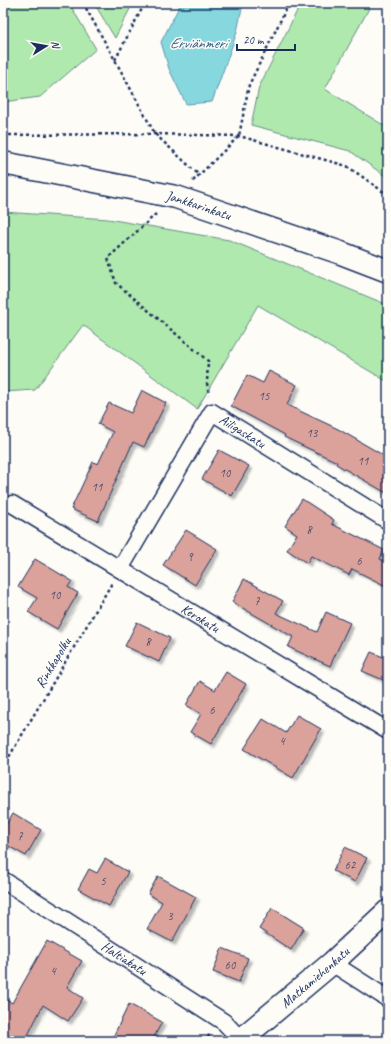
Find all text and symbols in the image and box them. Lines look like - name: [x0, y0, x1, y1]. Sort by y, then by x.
- north arrow: [26, 26, 66, 66]
- scale bar: [237, 26, 295, 52]
- text: 20 m: [243, 32, 265, 48]
- water label: Erviänmeri: [170, 34, 231, 53]
- text: N: [48, 39, 64, 51]
- street label: Jankkarinkatu: [163, 187, 234, 224]
- house number: 15: [259, 388, 270, 404]
- street label: Ailigaskatu: [216, 410, 270, 452]
- house number: 13: [307, 425, 319, 441]
- house number: 11: [358, 453, 369, 469]
- house number: 10: [220, 465, 232, 481]
- house number: 11: [92, 479, 103, 495]
- house number: 8: [306, 522, 313, 538]
- house number: 9: [187, 549, 194, 565]
- house number: 6: [356, 553, 362, 569]
- house number: 10: [50, 587, 62, 603]
- house number: 7: [254, 593, 260, 609]
- street label: Kerokatu: [178, 600, 223, 636]
- street label: Rinkkapolku: [32, 634, 75, 691]
- house number: 8: [145, 634, 152, 650]
- house number: 6: [209, 702, 215, 718]
- house number: 4: [279, 733, 286, 749]
- house number: 7: [17, 828, 23, 844]
- house number: 62: [345, 857, 357, 873]
- house number: 5: [100, 873, 106, 889]
- house number: 3: [167, 908, 174, 924]
- street label: Haltiakatu: [98, 937, 151, 979]
- street label: Matkamiehenkatu: [277, 943, 353, 1011]
- house number: 60: [225, 957, 237, 973]
- house number: 4: [50, 963, 57, 979]

